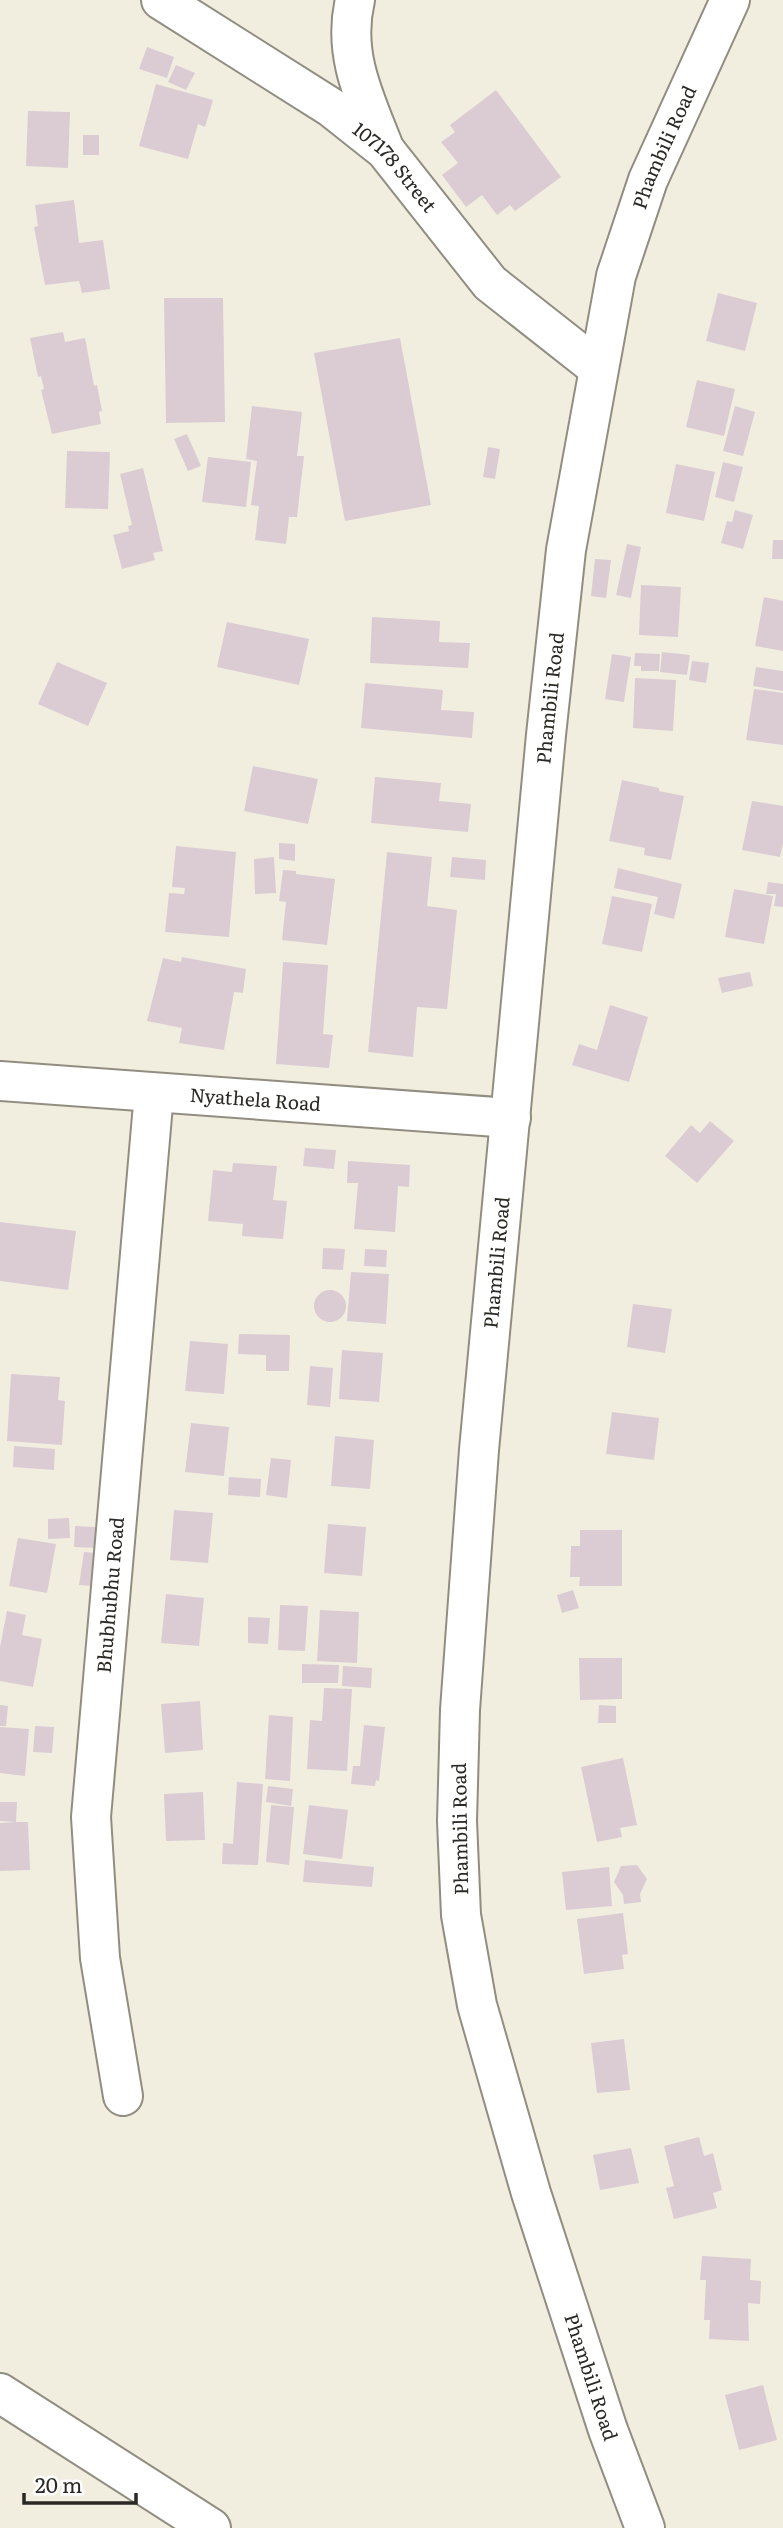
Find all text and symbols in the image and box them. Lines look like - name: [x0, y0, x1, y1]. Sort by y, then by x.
- street label: Phambili Road: [624, 80, 702, 213]
- street label: 107178 Street: [347, 115, 444, 218]
- street label: Phambili Road: [528, 630, 570, 765]
- street label: Nyathela Road: [189, 1080, 322, 1117]
- street label: Phambili Road: [475, 1195, 516, 1330]
- street label: Bhubhubhu Road: [89, 1515, 130, 1674]
- street label: Phambili Road: [444, 1762, 474, 1895]
- street label: Phambili Road: [558, 2309, 626, 2444]
- scale bar: [24, 2462, 136, 2506]
- text: 20 m: [35, 2468, 82, 2499]

